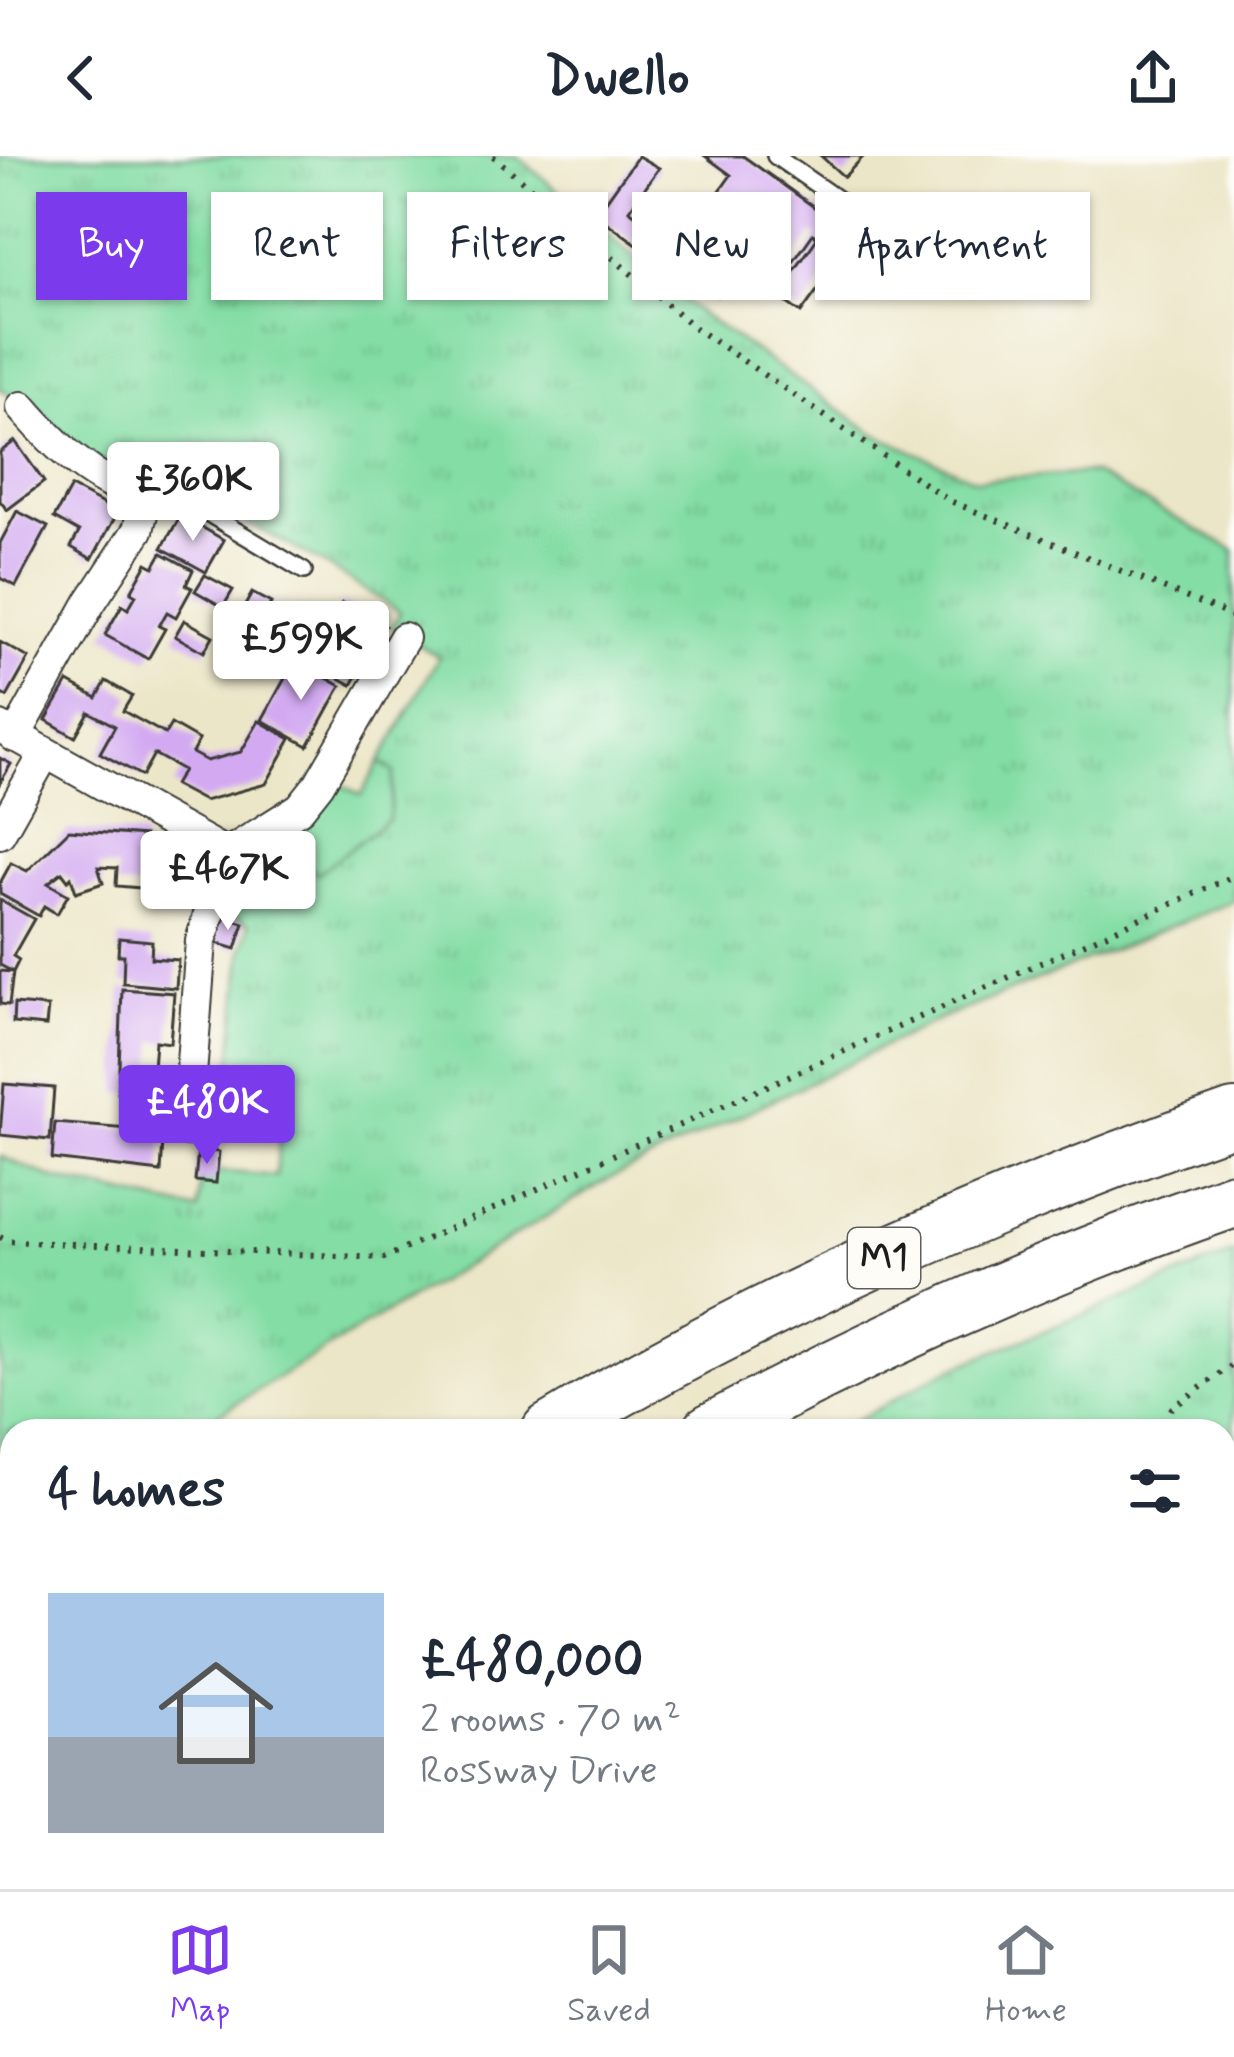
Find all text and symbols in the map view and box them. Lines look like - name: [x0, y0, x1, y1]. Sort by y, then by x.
- text: Dwello: [544, 43, 690, 114]
- icon: back: [48, 45, 114, 111]
- icon: share: [1120, 45, 1186, 111]
- chip: Buy: [36, 192, 187, 300]
- chip: Rent: [211, 192, 383, 300]
- chip: Filters: [407, 192, 608, 300]
- chip: New: [632, 192, 791, 300]
- chip: Apartment: [815, 192, 1090, 300]
- pin: £360K: [109, 442, 277, 544]
- text: £360K: [134, 455, 252, 506]
- pin: £599K: [217, 601, 385, 703]
- text: £599K: [240, 614, 362, 665]
- pin: £467K: [144, 831, 312, 933]
- text: £467K: [168, 844, 288, 895]
- pin: £480K: [123, 1065, 291, 1167]
- text: £480K: [146, 1078, 268, 1129]
- road number: M1: [848, 1228, 920, 1288]
- text: 4 homes: [48, 1458, 225, 1524]
- icon: filters: [1122, 1458, 1188, 1524]
- text: £480,000: [420, 1629, 643, 1695]
- icon: home: [144, 1641, 288, 1785]
- text: 2 rooms · 70 m²: [420, 1695, 681, 1746]
- text: Rossway Drive: [420, 1746, 658, 1797]
- tab: Map: [167, 1917, 233, 2033]
- tab: Saved: [567, 1917, 651, 2033]
- tab: Home: [985, 1917, 1067, 2033]

